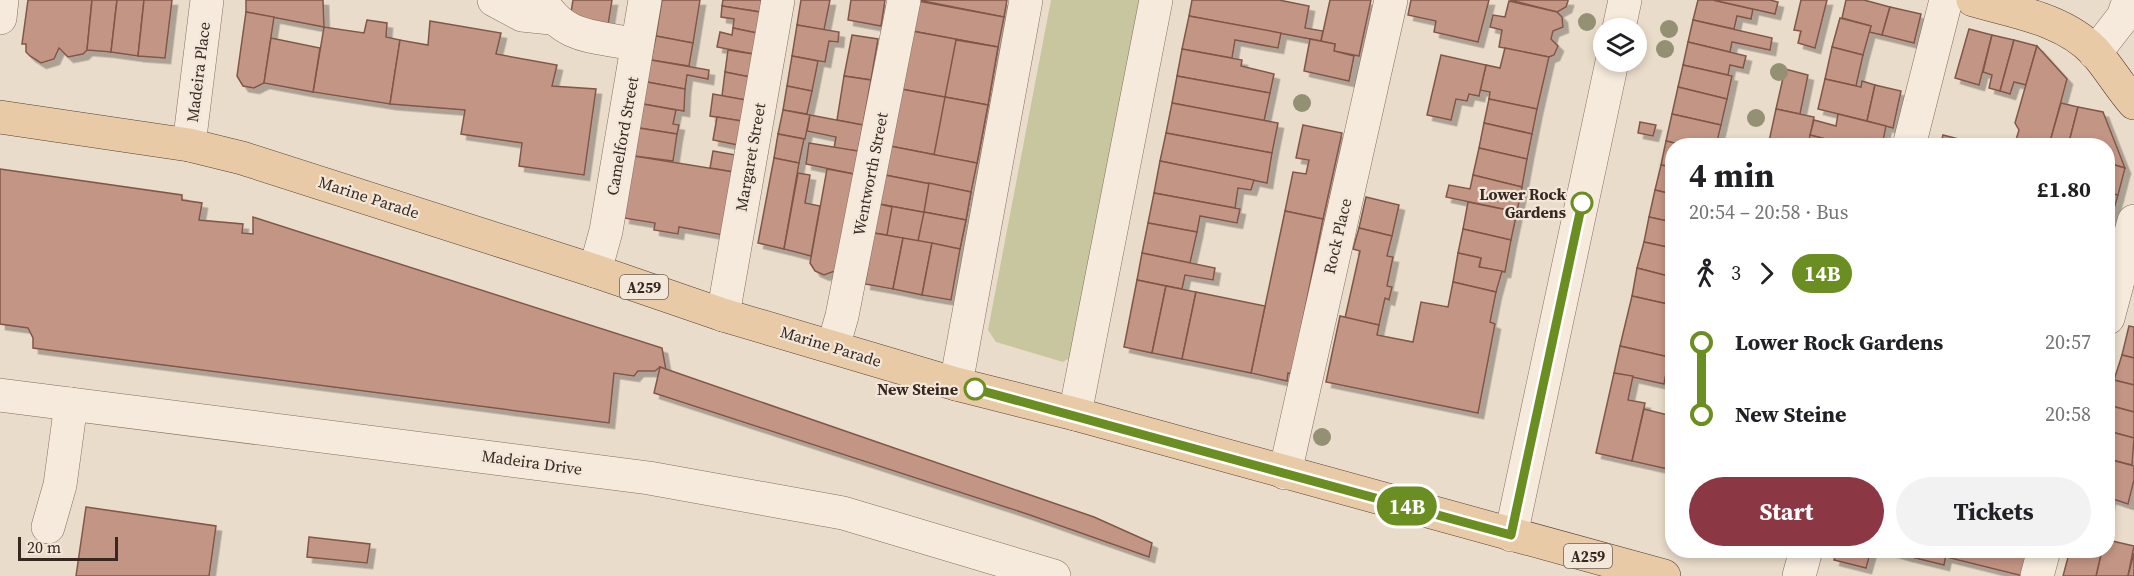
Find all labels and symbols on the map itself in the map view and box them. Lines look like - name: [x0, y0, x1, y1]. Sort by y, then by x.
- street label: Madeira Place: [181, 21, 215, 123]
- street label: Camelford Street: [601, 74, 643, 197]
- street label: Margaret Street: [730, 100, 771, 213]
- street label: Wentworth Street: [847, 110, 893, 237]
- street label: Marine Parade: [316, 170, 422, 224]
- place label: Lower Rock Gardens: [1479, 183, 1566, 223]
- marker: Lower Rock Gardens: [1571, 192, 1593, 214]
- street label: Rock Place: [1318, 196, 1356, 276]
- road number: A259: [620, 275, 668, 299]
- street label: Marine Parade: [778, 320, 884, 372]
- place label: New Steine: [877, 378, 958, 400]
- marker: New Steine: [964, 378, 986, 400]
- street label: Madeira Drive: [480, 444, 584, 480]
- line badge: 14B: [1372, 486, 1442, 526]
- scale bar: [18, 534, 118, 562]
- road number: A259: [1564, 544, 1612, 568]

